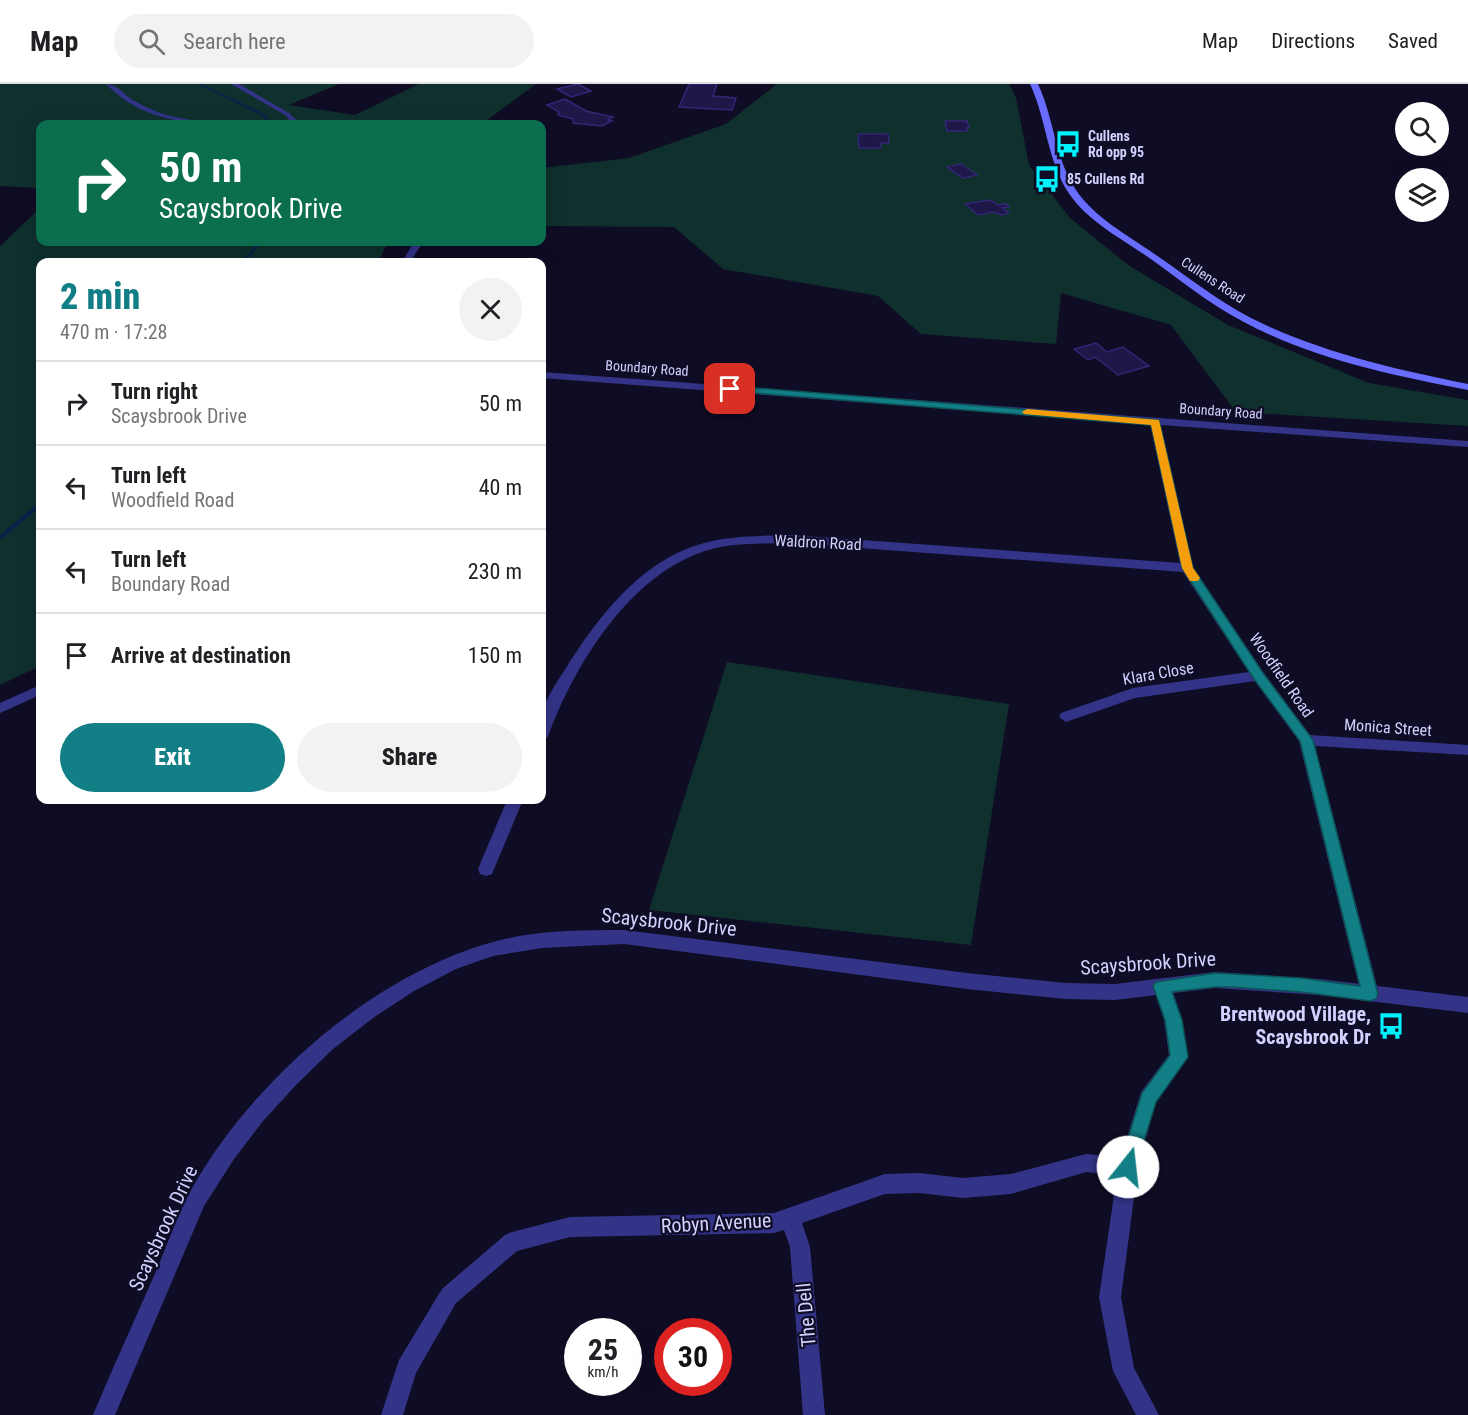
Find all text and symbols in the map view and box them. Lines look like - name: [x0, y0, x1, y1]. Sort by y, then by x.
- search box: [114, 14, 534, 68]
- text: Map: [30, 25, 78, 58]
- icon: search: [135, 25, 168, 58]
- text: Search here: [183, 29, 286, 54]
- text: Map: [1202, 29, 1238, 53]
- text: Directions: [1271, 29, 1355, 53]
- text: Saved: [1388, 29, 1438, 53]
- map controls: [1395, 102, 1449, 222]
- button: search: [1395, 102, 1449, 156]
- place label: Cullens Rd opp 95: [1088, 128, 1144, 160]
- bus stop icon: Cullens Rd opp 95: [1053, 129, 1083, 159]
- text: 50 m: [159, 143, 242, 192]
- icon: right: [60, 144, 138, 222]
- bus stop icon: 85 Cullens Rd: [1032, 164, 1062, 194]
- button: layers: [1395, 168, 1449, 222]
- place label: 85 Cullens Rd: [1067, 171, 1144, 187]
- text: Scaysbrook Drive: [159, 193, 342, 225]
- street label: Cullens Road: [1178, 254, 1248, 306]
- text: 2 min: [60, 276, 140, 318]
- button: close: [459, 278, 522, 341]
- text: 470 m · 17:28: [60, 320, 167, 344]
- street label: Boundary Road: [605, 357, 689, 379]
- pin: [704, 363, 755, 414]
- icon: arrive: [713, 372, 746, 405]
- text: Turn right: [111, 379, 198, 404]
- icon: right: [60, 387, 93, 420]
- text: 50 m: [479, 391, 522, 416]
- street label: Boundary Road: [1179, 400, 1263, 422]
- text: Scaysbrook Drive: [111, 404, 247, 428]
- text: Turn left: [111, 463, 186, 488]
- icon: left: [60, 471, 93, 504]
- text: 40 m: [479, 475, 522, 500]
- text: Woodfield Road: [111, 488, 234, 512]
- street label: Waldron Road: [774, 531, 862, 554]
- text: Turn left: [111, 547, 186, 572]
- icon: left: [60, 555, 93, 588]
- text: 230 m: [468, 559, 522, 584]
- text: Boundary Road: [111, 572, 230, 596]
- street label: Woodfield Road: [1246, 629, 1318, 721]
- icon: arrive: [60, 639, 93, 672]
- text: Arrive at destination: [111, 643, 291, 668]
- text: 150 m: [468, 643, 522, 668]
- street label: Klara Close: [1121, 658, 1195, 689]
- street label: Monica Street: [1344, 715, 1433, 740]
- button: Exit: [60, 723, 285, 792]
- button: Share: [297, 723, 522, 792]
- street label: Scaysbrook Drive: [600, 903, 738, 941]
- street label: Scaysbrook Drive: [1079, 946, 1217, 980]
- place label: Brentwood Village, Scaysbrook Dr: [1220, 1002, 1371, 1049]
- bus stop icon: Brentwood Village, Scaysbrook Dr: [1376, 1011, 1406, 1041]
- position arrow: [1096, 1135, 1160, 1199]
- street label: Scaysbrook Drive: [123, 1161, 203, 1295]
- street label: Robyn Avenue: [660, 1208, 772, 1238]
- street label: The Dell: [791, 1282, 821, 1348]
- speed limit sign: 30: [654, 1318, 732, 1396]
- text: 25: [588, 1332, 618, 1367]
- text: km/h: [588, 1363, 618, 1381]

